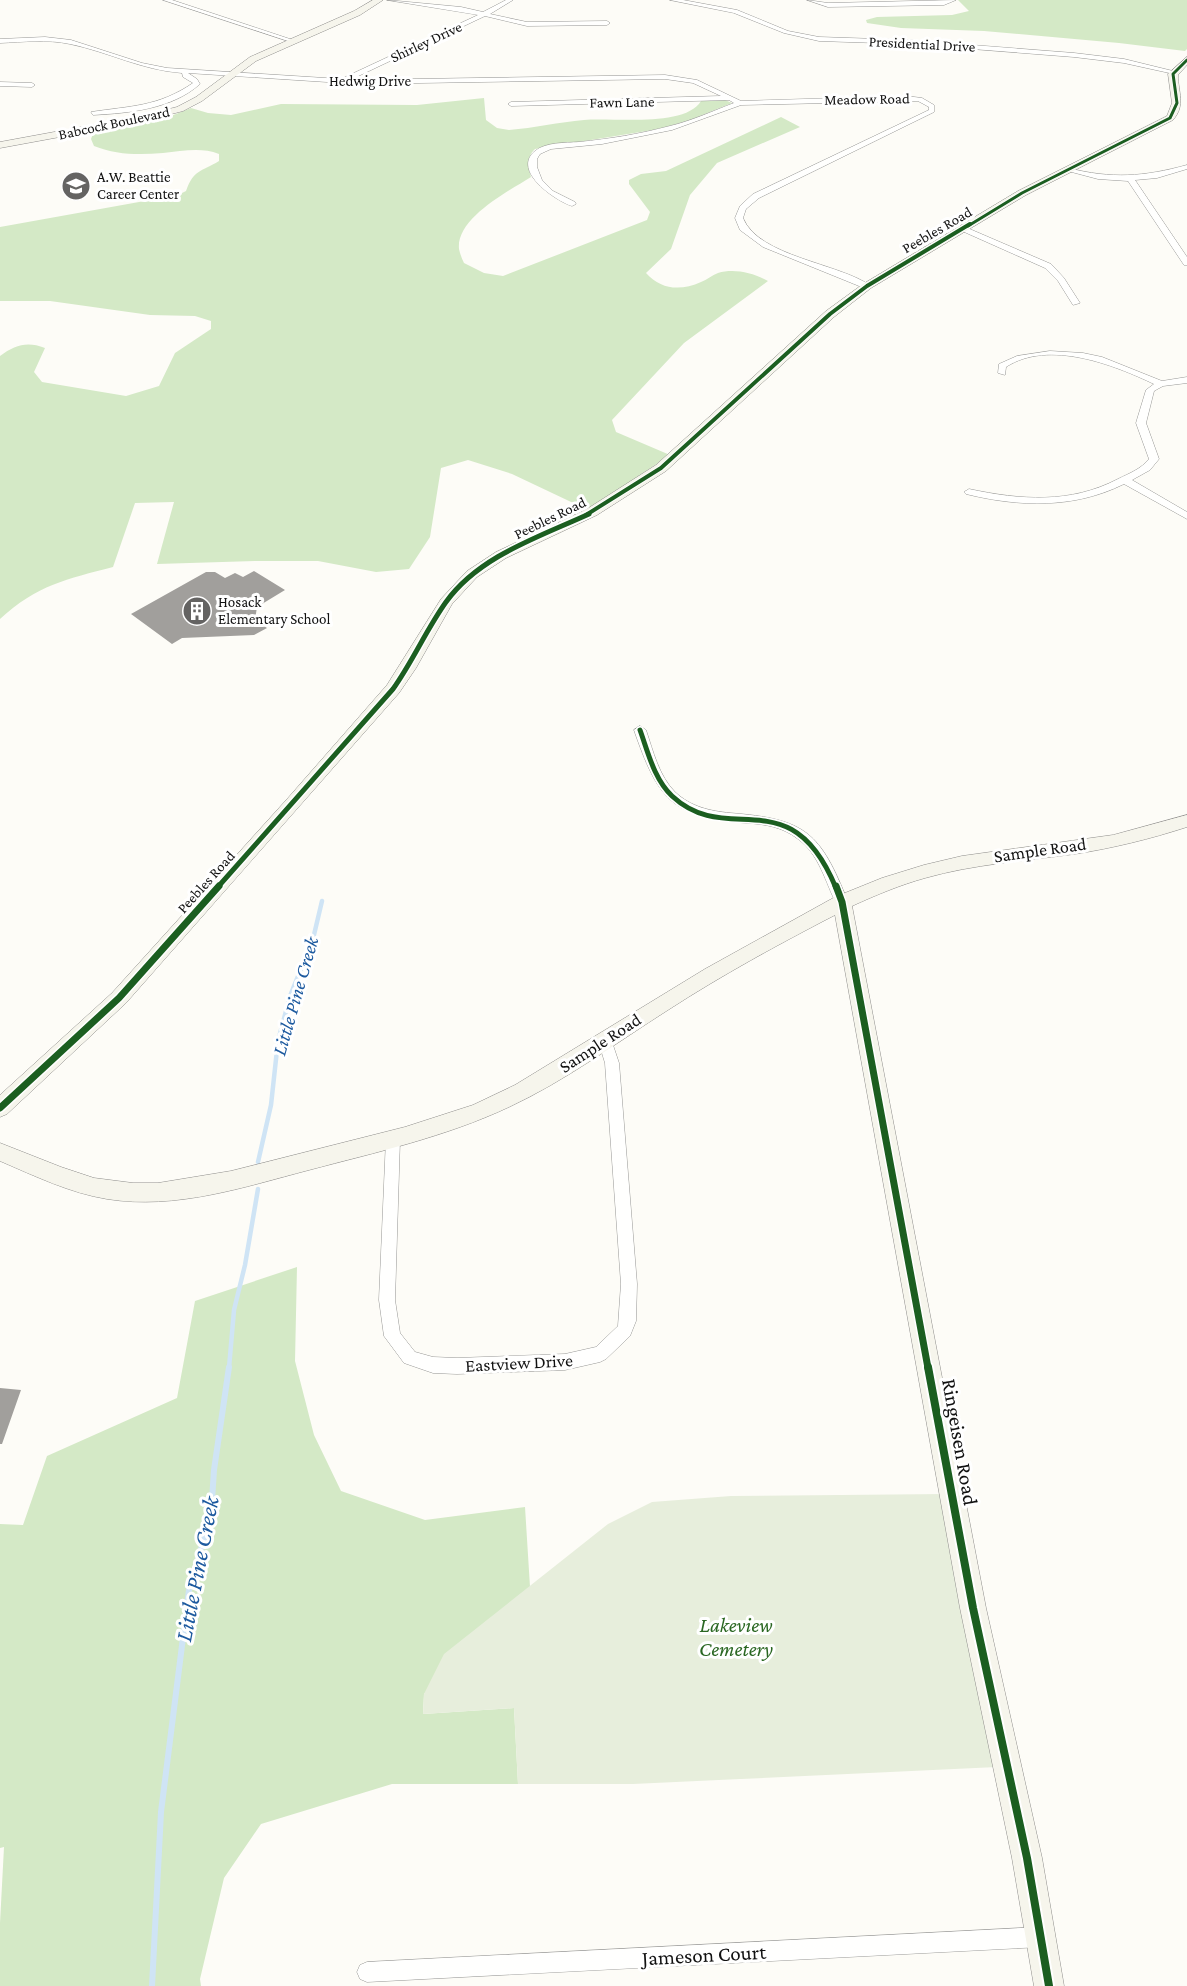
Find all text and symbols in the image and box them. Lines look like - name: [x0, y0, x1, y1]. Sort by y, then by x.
- street label: Shirley Drive: [388, 18, 465, 66]
- street label: Presidential Drive: [868, 33, 976, 55]
- street label: Hedwig Drive: [329, 73, 411, 90]
- street label: Meadow Road: [824, 90, 910, 108]
- street label: Fawn Lane: [589, 93, 655, 111]
- street label: Babcock Boulevard: [57, 103, 171, 143]
- place label: A.W. Beattie Career Center: [97, 169, 180, 202]
- school or university icon: A.W. Beattie Career Center: [60, 170, 92, 202]
- street label: Peebles Road: [899, 204, 975, 256]
- street label: Peebles Road: [512, 494, 589, 542]
- place label: Hosack Elementary School: [218, 594, 330, 628]
- building icon: Hosack Elementary School: [181, 595, 213, 627]
- street label: Sample Road: [992, 834, 1088, 866]
- street label: Peebles Road: [174, 848, 238, 916]
- water label: Little Pine Creek: [268, 933, 323, 1058]
- street label: Sample Road: [555, 1009, 645, 1077]
- street label: Eastview Drive: [465, 1350, 573, 1376]
- street label: Ringeisen Road: [937, 1377, 983, 1507]
- water label: Little Pine Creek: [169, 1493, 224, 1644]
- park label: Lakeview Cemetery: [699, 1613, 773, 1661]
- street label: Jameson Court: [639, 1940, 768, 1970]

